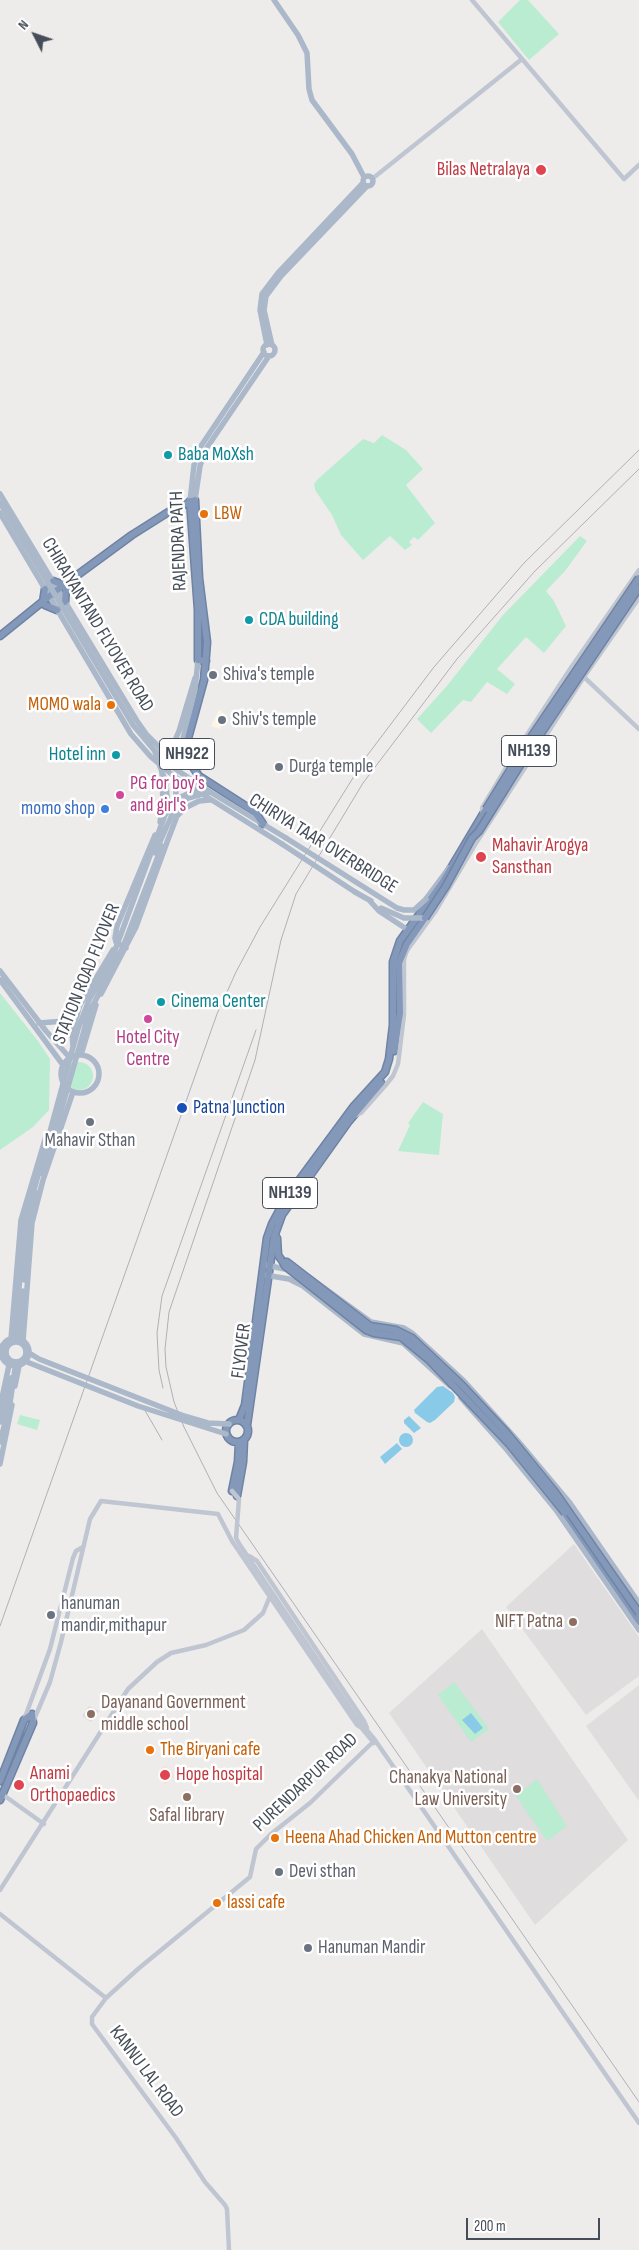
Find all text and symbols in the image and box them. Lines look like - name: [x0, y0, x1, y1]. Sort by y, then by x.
- north arrow: [10, 10, 60, 60]
- text: N: [14, 16, 32, 33]
- place label: Bilas Netralaya: [437, 159, 530, 181]
- marker: Bilas Netralaya: [534, 163, 548, 177]
- place label: Baba MoXsh: [178, 444, 254, 466]
- marker: Baba MoXsh: [162, 449, 174, 461]
- street label: RAJENDRA PATH: [166, 491, 192, 591]
- place label: LBW: [214, 503, 242, 525]
- marker: LBW: [198, 508, 210, 520]
- street label: CHIRAIYANTAND FLYOVER ROAD: [36, 534, 158, 716]
- place label: CDA building: [259, 609, 339, 631]
- marker: CDA building: [243, 614, 255, 626]
- place label: Shiva's temple: [223, 664, 315, 686]
- marker: Shiva's temple: [207, 669, 219, 681]
- place label: MOMO wala: [28, 694, 101, 716]
- marker: MOMO wala: [105, 699, 117, 711]
- place label: Shiv's temple: [232, 709, 316, 731]
- marker: Shiv's temple: [216, 714, 228, 726]
- road number: NH139: [502, 736, 556, 766]
- road number: NH922: [160, 739, 214, 770]
- place label: Hotel inn: [49, 744, 106, 766]
- marker: Hotel inn: [110, 749, 122, 761]
- place label: Durga temple: [289, 756, 373, 778]
- marker: Durga temple: [273, 761, 285, 773]
- place label: PG for boy's and girl's: [130, 773, 205, 817]
- marker: PG for boy's and girl's: [114, 789, 126, 801]
- street label: CHIRIYA TAAR OVERBRIDGE: [244, 789, 402, 899]
- place label: momo shop: [21, 798, 95, 820]
- marker: momo shop: [99, 803, 111, 815]
- place label: Mahavir Arogya Sansthan: [492, 835, 588, 879]
- marker: Mahavir Arogya Sansthan: [474, 850, 488, 864]
- street label: STATION ROAD FLYOVER: [48, 900, 126, 1048]
- place label: Cinema Center: [171, 991, 266, 1013]
- marker: Cinema Center: [155, 996, 167, 1008]
- marker: Hotel City Centre: [142, 1013, 154, 1025]
- place label: Hotel City Centre: [116, 1027, 180, 1071]
- place label: Patna Junction: [193, 1097, 285, 1119]
- marker: Patna Junction: [175, 1101, 189, 1115]
- marker: Mahavir Sthan: [84, 1116, 96, 1128]
- place label: Mahavir Sthan: [45, 1130, 135, 1152]
- road number: NH139: [262, 1178, 318, 1208]
- street label: FLYOVER: [227, 1322, 257, 1380]
- place label: hanuman mandir,mithapur: [61, 1593, 167, 1637]
- marker: hanuman mandir,mithapur: [45, 1609, 57, 1621]
- place label: NIFT Patna: [495, 1611, 563, 1633]
- marker: NIFT Patna: [567, 1616, 579, 1628]
- place label: Dayanand Government middle school: [101, 1692, 246, 1736]
- marker: Dayanand Government middle school: [85, 1708, 97, 1720]
- street label: PURENDARPUR ROAD: [249, 1729, 363, 1837]
- place label: The Biryani cafe: [160, 1739, 260, 1761]
- marker: The Biryani cafe: [144, 1744, 156, 1756]
- place label: Anami Orthopaedics: [30, 1763, 116, 1807]
- place label: Hope hospital: [176, 1764, 263, 1786]
- place label: Chanakya National Law University: [389, 1767, 507, 1811]
- marker: Hope hospital: [158, 1768, 172, 1782]
- marker: Anami Orthopaedics: [12, 1778, 26, 1792]
- marker: Chanakya National Law University: [511, 1783, 523, 1795]
- marker: Safal library: [181, 1791, 193, 1803]
- place label: Safal library: [149, 1805, 225, 1827]
- place label: Heena Ahad Chicken And Mutton centre: [285, 1827, 537, 1849]
- marker: Heena Ahad Chicken And Mutton centre: [269, 1832, 281, 1844]
- place label: Devi sthan: [289, 1861, 356, 1883]
- marker: Devi sthan: [273, 1866, 285, 1878]
- place label: lassi cafe: [227, 1892, 285, 1914]
- marker: lassi cafe: [211, 1897, 223, 1909]
- place label: Hanuman Mandir: [318, 1937, 425, 1959]
- marker: Hanuman Mandir: [302, 1942, 314, 1954]
- street label: KANNU LAL ROAD: [104, 2021, 188, 2123]
- scale bar: [469, 2208, 603, 2240]
- text: 200 m: [474, 2217, 506, 2236]

